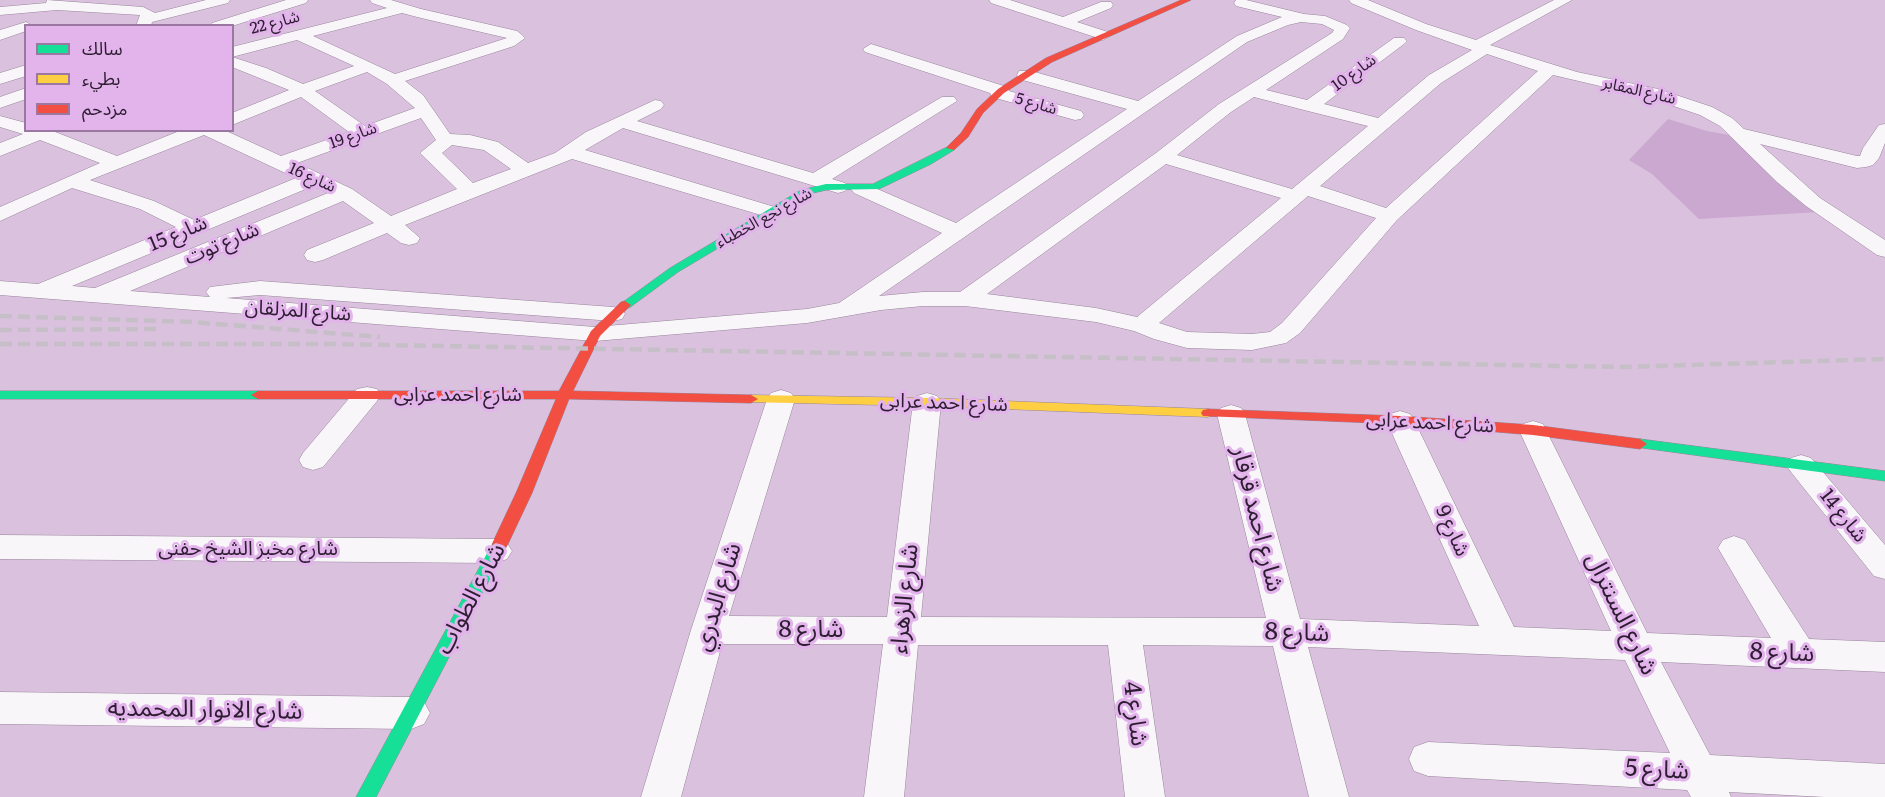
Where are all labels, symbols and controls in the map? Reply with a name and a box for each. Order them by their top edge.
street label: شارع 22 [248,7,302,39]
legend [24,24,234,132]
text: سالك [82,34,123,61]
street label: شارع 10 [1328,50,1380,96]
text: بطيء [82,64,120,91]
street label: شارع المقابر [1600,73,1678,109]
street label: شارع 5 [1013,89,1059,119]
text: مزدحم [82,94,127,121]
street label: شارع 19 [327,119,379,153]
street label: شارع 16 [285,159,339,197]
street label: شارع نجع الخطباء [713,184,815,252]
street label: شارع 15 [145,211,211,257]
street label: شارع توت [181,218,263,270]
street label: شارع المزلقان [244,295,352,327]
street label: شارع احمد عرابى [394,383,522,407]
street label: شارع احمد عرابى [880,389,1008,417]
street label: شارع احمد عرابى [1365,408,1495,438]
street label: شارع احمد قرقار [1225,443,1289,595]
street label: شارع 14 [1814,485,1872,547]
street label: شارع 9 [1430,502,1474,560]
street label: شارع مخبز الشيخ حفنى [158,537,338,561]
street label: شارع الطواب [430,539,512,659]
street label: شارع البدري [688,539,748,655]
street label: شارع الزهراء [885,543,925,655]
street label: شارع السنترال [1579,548,1663,680]
street label: شارع 8 [779,616,843,644]
street label: شارع 8 [1264,617,1330,649]
street label: شارع 8 [1749,637,1815,669]
street label: شارع 4 [1117,680,1153,748]
street label: شارع الانوار المحمديه [107,694,303,726]
street label: شارع 5 [1624,754,1690,786]

